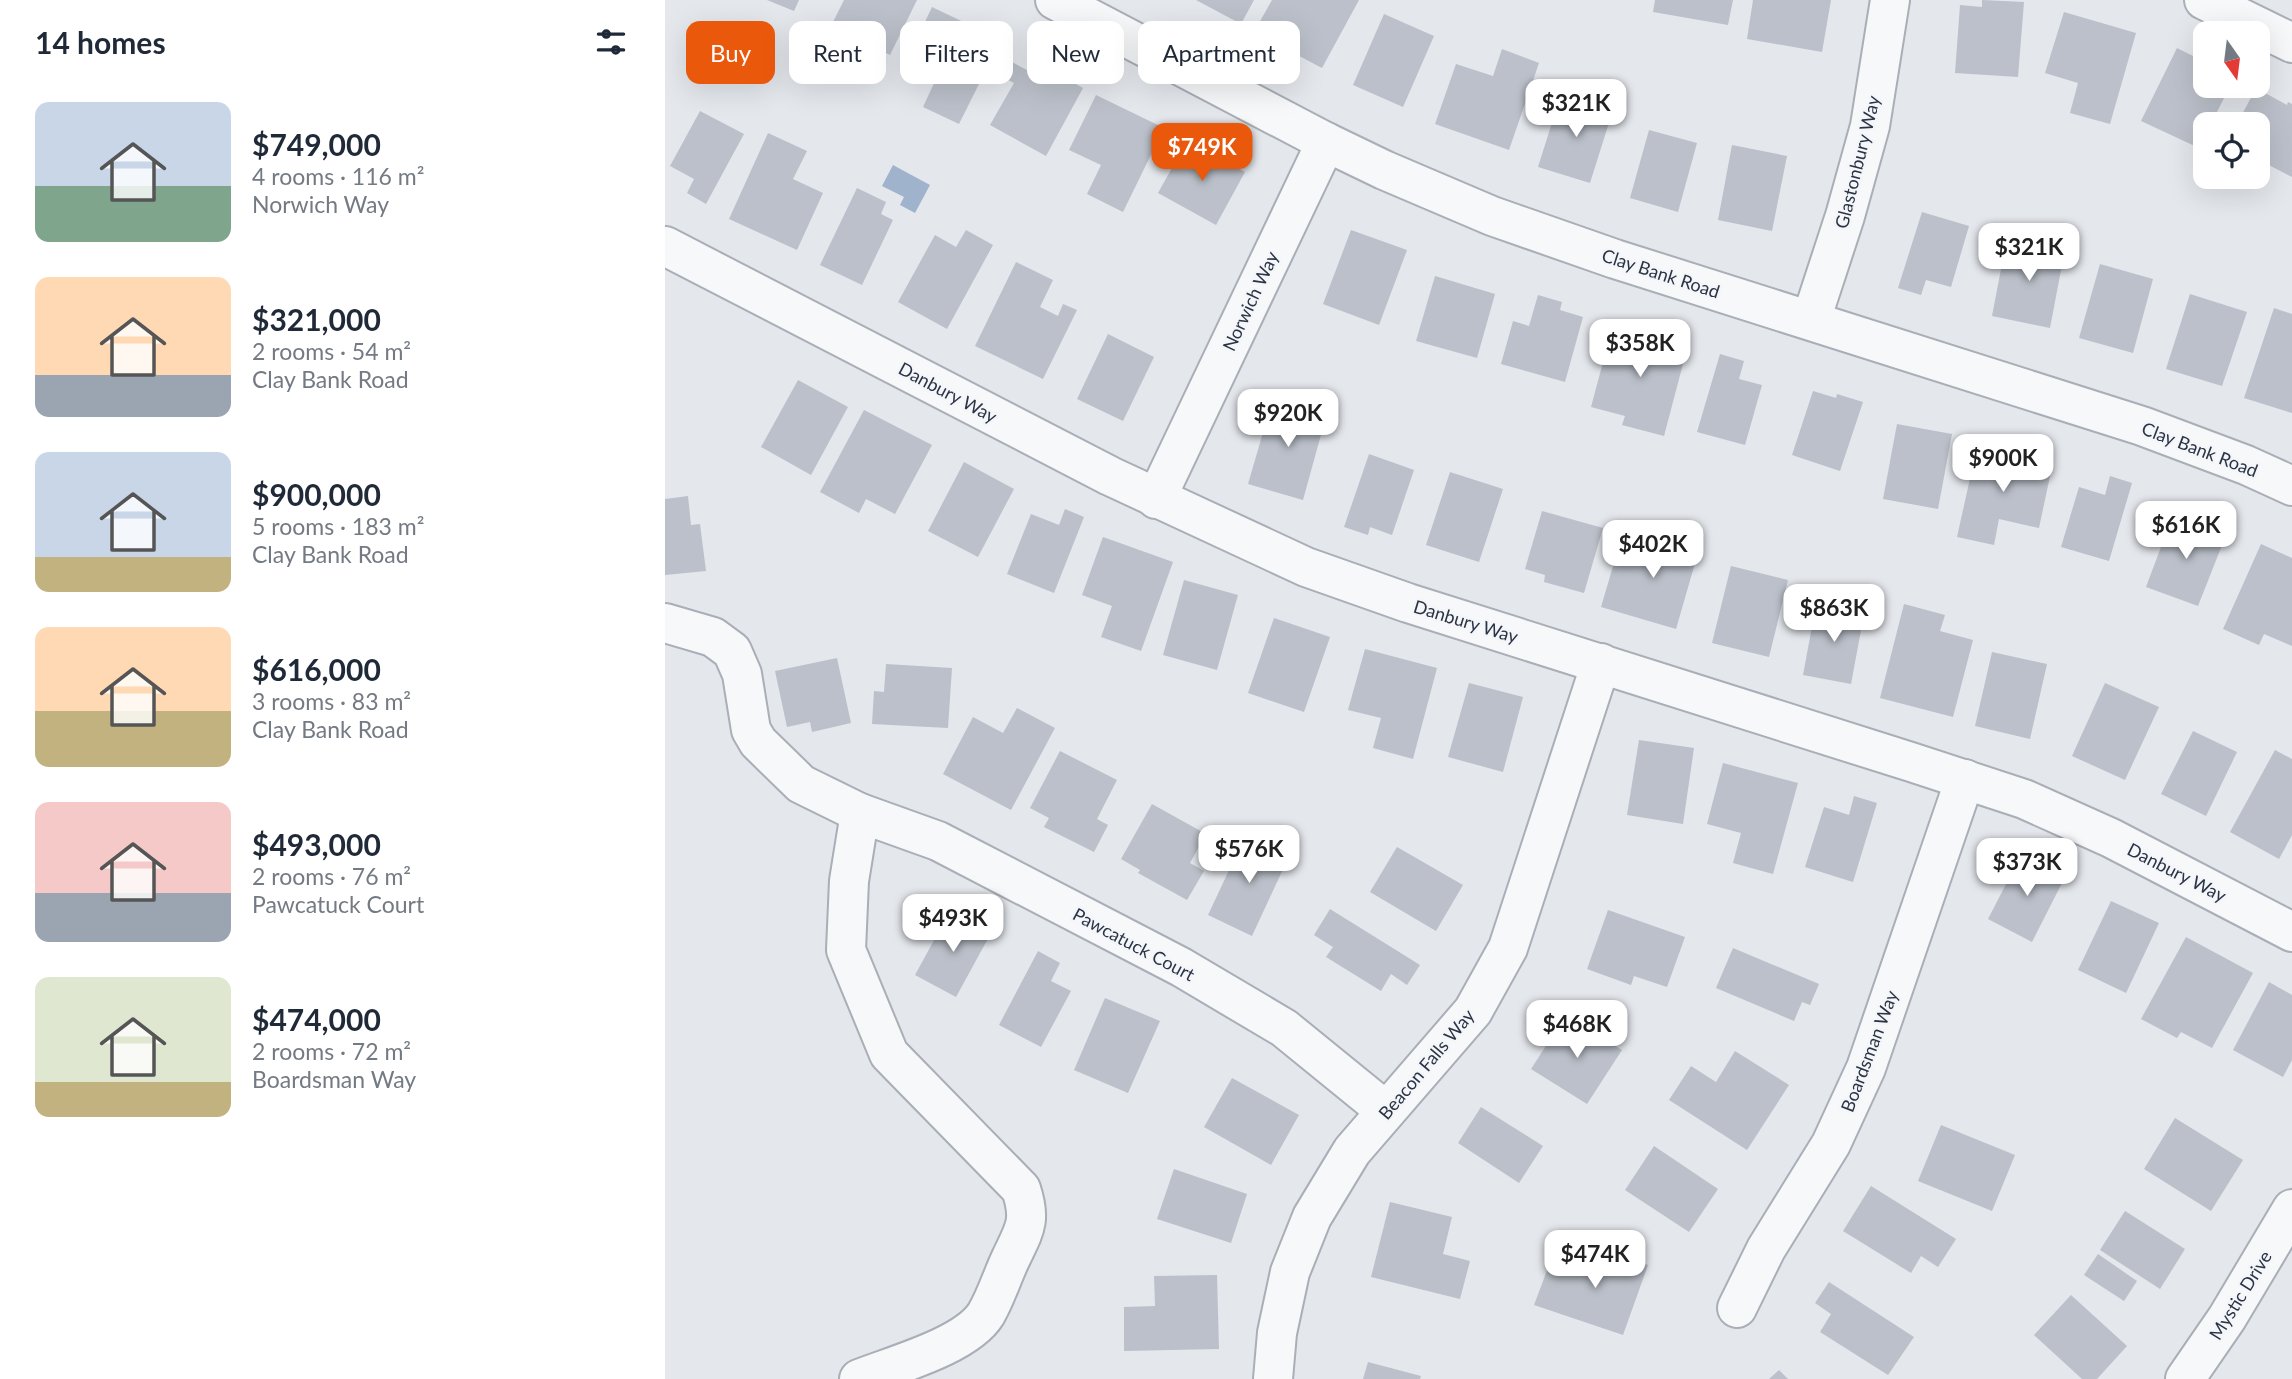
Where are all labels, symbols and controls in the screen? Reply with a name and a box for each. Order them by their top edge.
chip: Buy [686,21,775,84]
chip: Rent [789,21,886,84]
chip: Filters [900,21,1013,84]
chip: New [1027,21,1124,84]
chip: Apartment [1138,21,1300,84]
north arrow [2193,21,2270,98]
map controls [2193,21,2270,189]
icon: filters [592,23,630,61]
text: 14 homes [35,24,166,60]
pin: $321K [1527,80,1625,139]
text: $321K [1541,88,1611,116]
street label: Glastonbury Way [1830,93,1884,231]
button: locate [2193,112,2270,189]
pin: $749K [1153,124,1251,183]
text: $749,000 [252,126,381,162]
icon: home [91,130,175,214]
text: $749K [1167,132,1237,160]
text: 4 rooms · 116 m² [252,162,424,190]
text: Norwich Way [252,190,389,218]
pin: $321K [1980,224,2078,283]
text: $321K [1994,232,2064,260]
street label: Clay Bank Road [1599,244,1723,302]
street label: Norwich Way [1217,247,1283,354]
text: $321,000 [252,301,381,337]
icon: home [91,305,175,389]
pin: $358K [1591,320,1689,379]
text: $358K [1605,328,1675,356]
text: 2 rooms · 54 m² [252,337,411,365]
street label: Danbury Way [895,357,1001,427]
text: Clay Bank Road [252,365,409,393]
pin: $920K [1239,390,1337,449]
text: $920K [1253,398,1323,426]
street label: Clay Bank Road [2139,417,2261,481]
pin: $900K [1954,434,2052,494]
text: $900K [1968,443,2038,471]
text: $900,000 [252,476,381,512]
icon: home [91,480,175,564]
pin: $616K [2137,502,2235,561]
text: $616K [2151,510,2221,538]
text: 5 rooms · 183 m² [252,512,424,540]
pin: $402K [1604,520,1702,580]
text: $402K [1618,529,1688,557]
text: Clay Bank Road [252,540,409,568]
pin: $863K [1785,584,1883,644]
text: $863K [1799,593,1869,621]
street label: Danbury Way [1411,595,1522,648]
text: $616,000 [252,651,381,687]
icon: home [91,655,175,739]
text: 3 rooms · 83 m² [252,687,411,715]
text: Clay Bank Road [252,715,409,743]
text: $493,000 [252,826,381,862]
pin: $576K [1200,826,1298,885]
icon: home [91,830,175,914]
text: $576K [1214,834,1284,862]
pin: $373K [1978,838,2076,898]
street label: Danbury Way [2124,838,2231,907]
text: $373K [1992,847,2062,875]
text: 2 rooms · 76 m² [252,862,411,890]
text: Pawcatuck Court [252,890,424,918]
pin: $493K [904,894,1002,954]
text: $493K [918,903,988,931]
street label: Pawcatuck Court [1069,903,1199,986]
street label: Boardsman Way [1836,986,1903,1115]
pin: $468K [1528,1000,1626,1060]
text: $474,000 [252,1001,381,1037]
street label: Beacon Falls Way [1373,1004,1479,1124]
icon: home [91,1005,175,1089]
text: $468K [1542,1009,1612,1037]
text: 2 rooms · 72 m² [252,1037,411,1065]
text: Boardsman Way [252,1065,416,1093]
pin: $474K [1546,1230,1644,1290]
text: $474K [1560,1239,1630,1267]
street label: Mystic Drive [2204,1247,2276,1343]

